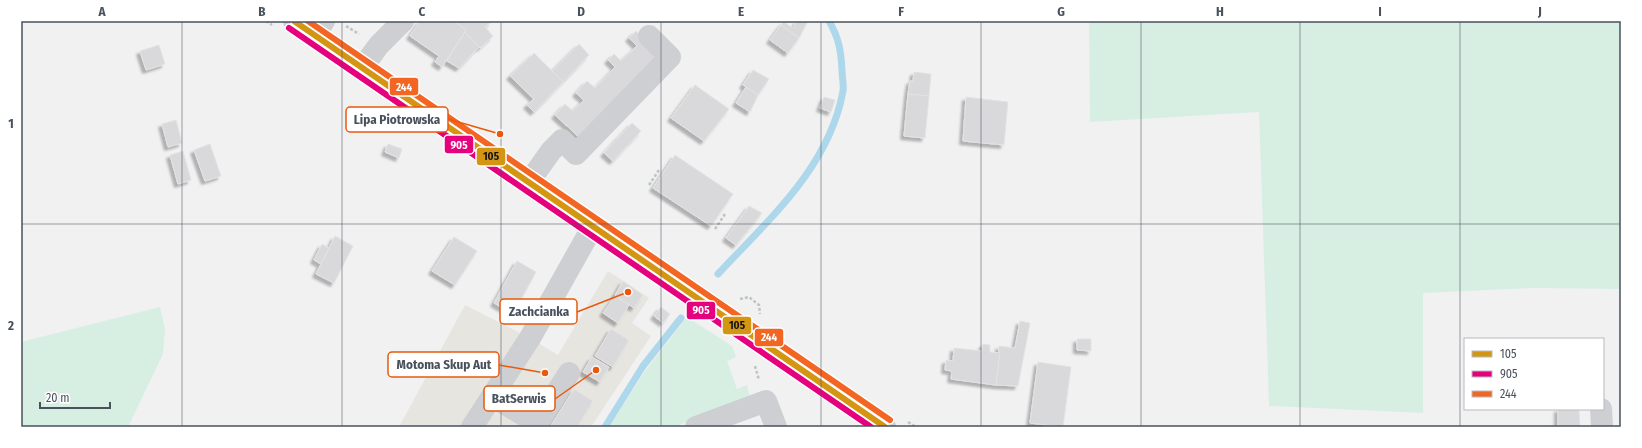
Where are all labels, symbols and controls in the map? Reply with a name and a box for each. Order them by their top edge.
text: A [97,4,106,19]
text: B [258,4,266,19]
text: C [419,4,426,19]
text: D [577,4,585,19]
text: E [738,4,744,19]
text: F [898,4,904,19]
text: G [1057,4,1065,19]
text: H [1216,4,1224,19]
text: I [1378,4,1382,19]
text: J [1537,4,1542,19]
line badge: 244 [389,77,419,96]
text: 244 [395,81,412,94]
callout: Lipa Piotrowska [346,107,448,132]
text: Lipa Piotrowska [354,112,441,127]
text: 1 [8,116,14,131]
line badge: 905 [444,135,474,154]
text: 905 [450,139,468,152]
line badge: 105 [476,147,506,166]
text: 105 [483,150,500,163]
callout: Zachcianka [500,299,577,324]
line badge: 905 [686,301,716,320]
text: Zachcianka [509,304,570,319]
text: 905 [692,304,710,317]
line badge: 105 [722,316,752,335]
text: 2 [7,318,14,333]
text: 105 [729,319,746,332]
line badge: 244 [754,328,784,347]
text: 244 [760,331,777,344]
legend [1464,338,1604,410]
text: 105 [1500,347,1517,361]
callout: Motoma Skup Aut [388,352,499,377]
text: Motoma Skup Aut [397,357,492,372]
text: 905 [1500,367,1518,381]
scale bar [40,384,110,410]
callout: BatSerwis [484,386,555,411]
text: 244 [1500,387,1517,401]
text: 20 m [46,391,70,405]
text: BatSerwis [492,391,546,406]

